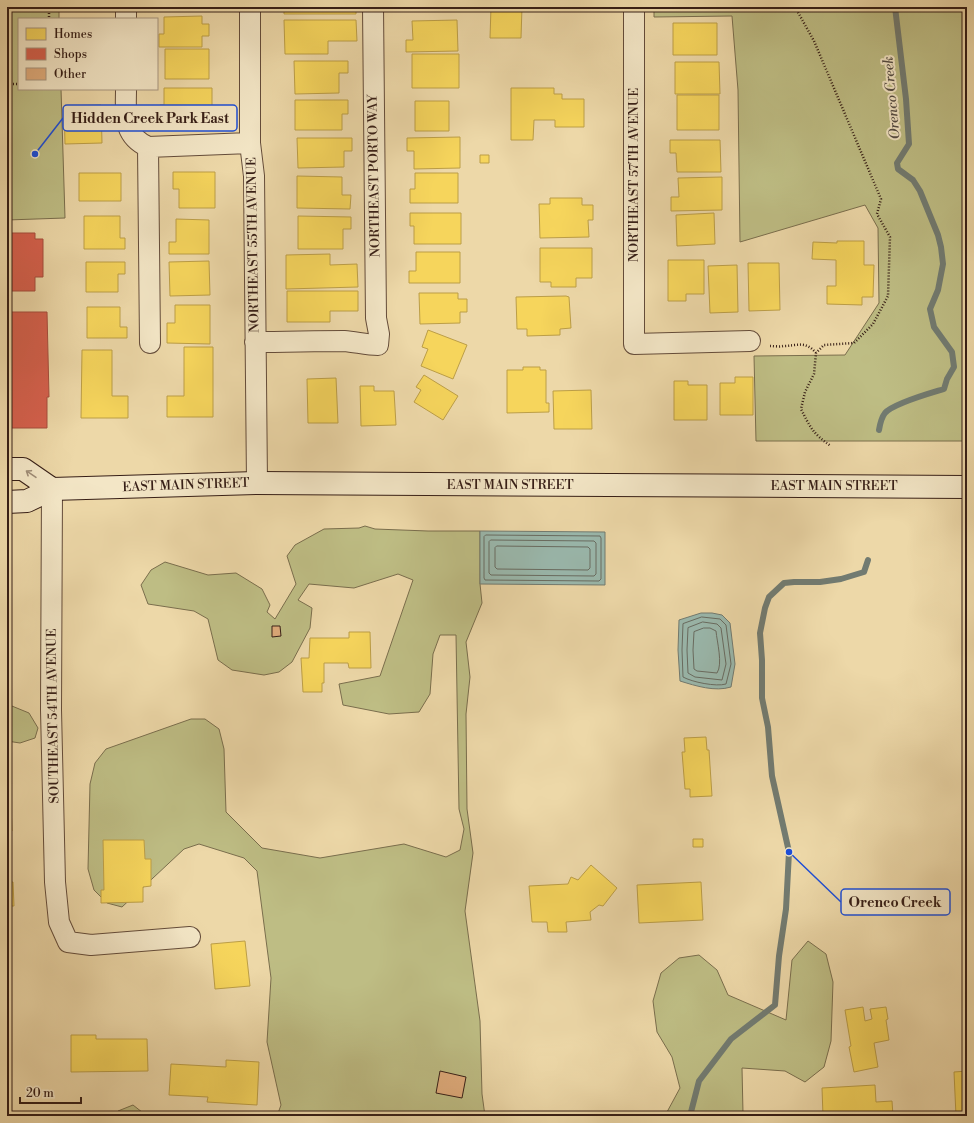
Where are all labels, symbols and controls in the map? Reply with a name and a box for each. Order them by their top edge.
legend [18,18,158,90]
text: Homes [54,27,92,42]
text: Shops [54,47,87,62]
water label: Orenco Creek [879,56,905,140]
text: Other [54,67,86,82]
street label: NORTHEAST 57TH AVENUE [626,88,642,262]
street label: NORTHEAST PORTO WAY [365,93,383,258]
callout: Hidden Creek Park East [63,105,237,131]
text: Hidden Creek Park East [71,110,230,128]
street label: NORTHEAST 55TH AVENUE [243,157,263,333]
one-way arrow [26,470,37,478]
street label: EAST MAIN STREET [122,475,250,495]
street label: EAST MAIN STREET [446,477,574,493]
street label: EAST MAIN STREET [770,478,898,494]
street label: SOUTHEAST 54TH AVENUE [43,628,63,804]
callout: Orenco Creek [841,889,950,915]
text: Orenco Creek [849,894,942,912]
scale bar [20,1079,81,1105]
text: 20 m [26,1086,54,1101]

